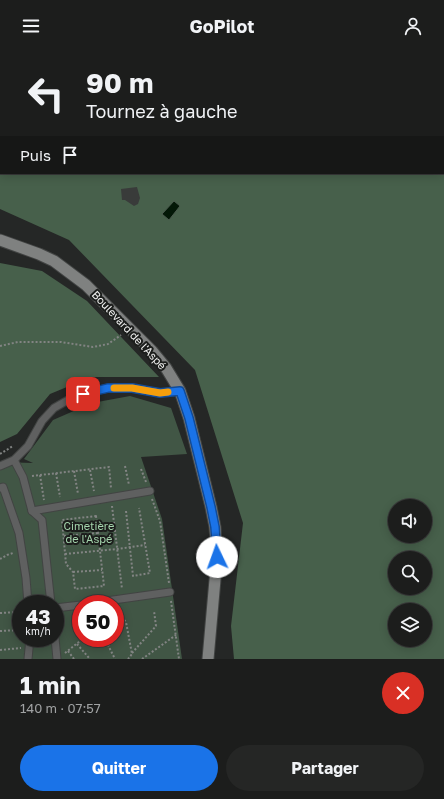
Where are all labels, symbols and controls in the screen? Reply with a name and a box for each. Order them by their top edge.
icon: menu [20,15,42,37]
text: GoPilot [190,15,254,37]
icon: person [402,15,424,37]
text: 90 m [86,66,153,99]
icon: left [20,68,72,120]
text: Tournez à gauche [86,100,238,122]
icon: arrive [59,144,81,166]
text: Puis [20,146,51,164]
street label: Boulevard de l'Aspé [90,288,169,372]
pin [66,377,100,411]
icon: arrive [72,383,94,405]
map controls [388,499,432,647]
button: sound [388,499,432,543]
park label: Cimetière de l'Aspé [64,519,114,545]
position arrow [196,536,238,578]
button: search [388,551,432,595]
speed limit sign: 50 [72,595,124,647]
button: layers [388,603,432,647]
text: 43 [26,604,50,628]
text: km/h [25,625,51,637]
text: 1 min [20,670,80,699]
button: close [382,672,424,714]
text: 140 m · 07:57 [20,700,101,716]
button: Quitter [20,745,218,791]
button: Partager [226,745,424,791]

